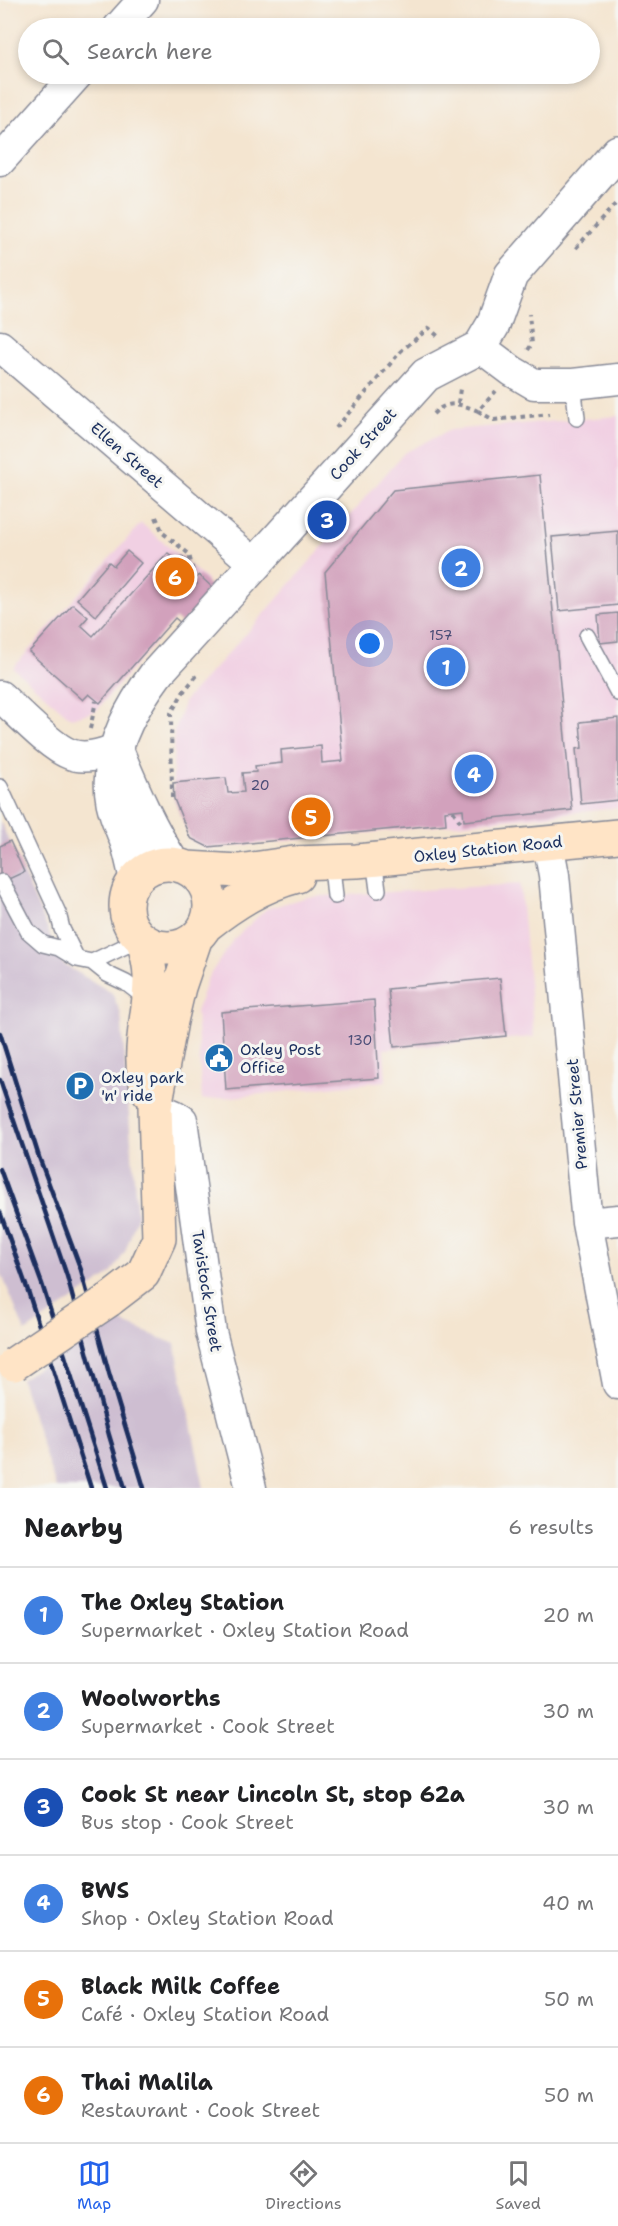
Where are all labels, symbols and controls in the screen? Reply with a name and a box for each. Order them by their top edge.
search box [18,18,600,84]
icon: search [39,35,72,68]
text: Search here [87,37,213,66]
street label: Cook Street [325,403,401,485]
street label: Ellen Street [86,417,168,493]
pin: 3 [308,498,346,542]
pin: 2 [442,546,480,590]
pin: 6 [156,554,195,600]
house number: 157 [429,626,453,644]
your location [355,629,384,658]
pin: 1 [426,644,466,690]
pin: 4 [454,752,494,796]
house number: 20 [250,776,270,794]
pin: 5 [292,794,330,840]
street label: Oxley Station Road [413,831,563,867]
house number: 130 [348,1031,372,1049]
place label: Oxley Post Office [240,1039,321,1078]
public building icon: Oxley Post Office [203,1042,235,1074]
street label: Premier Street [562,1058,592,1170]
place label: Oxley park 'n' ride [101,1067,184,1106]
parking icon: Oxley park 'n' ride [64,1070,96,1102]
street label: Tavistock Street [187,1228,227,1354]
text: Nearby [24,1510,123,1545]
text: 6 results [508,1514,594,1540]
text: The Oxley Station [81,1588,284,1617]
text: 1 [39,1602,48,1628]
text: 20 m [543,1602,594,1628]
text: Supermarket · Oxley Station Road [81,1617,409,1643]
text: Woolworths [81,1684,221,1713]
text: 2 [37,1698,51,1724]
text: 30 m [542,1698,594,1724]
text: Supermarket · Cook Street [81,1713,335,1739]
text: Cook St near Lincoln St, stop 62a [81,1780,465,1809]
text: 3 [37,1794,51,1820]
text: 30 m [542,1794,594,1820]
text: Bus stop · Cook Street [81,1809,294,1835]
text: BWS [81,1876,129,1905]
text: 4 [37,1890,51,1916]
text: 40 m [542,1890,594,1916]
text: Shop · Oxley Station Road [81,1905,334,1931]
text: Black Milk Coffee [81,1972,280,2001]
text: 5 [37,1986,50,2012]
text: 50 m [544,1986,594,2012]
text: Café · Oxley Station Road [81,2001,329,2027]
text: Thai Malila [81,2068,213,2097]
text: 6 [37,2082,51,2108]
text: 50 m [544,2082,594,2108]
text: Restaurant · Cook Street [81,2097,320,2123]
tab: Map [77,2157,111,2214]
tab: Directions [265,2157,342,2214]
tab: Saved [496,2157,541,2214]

